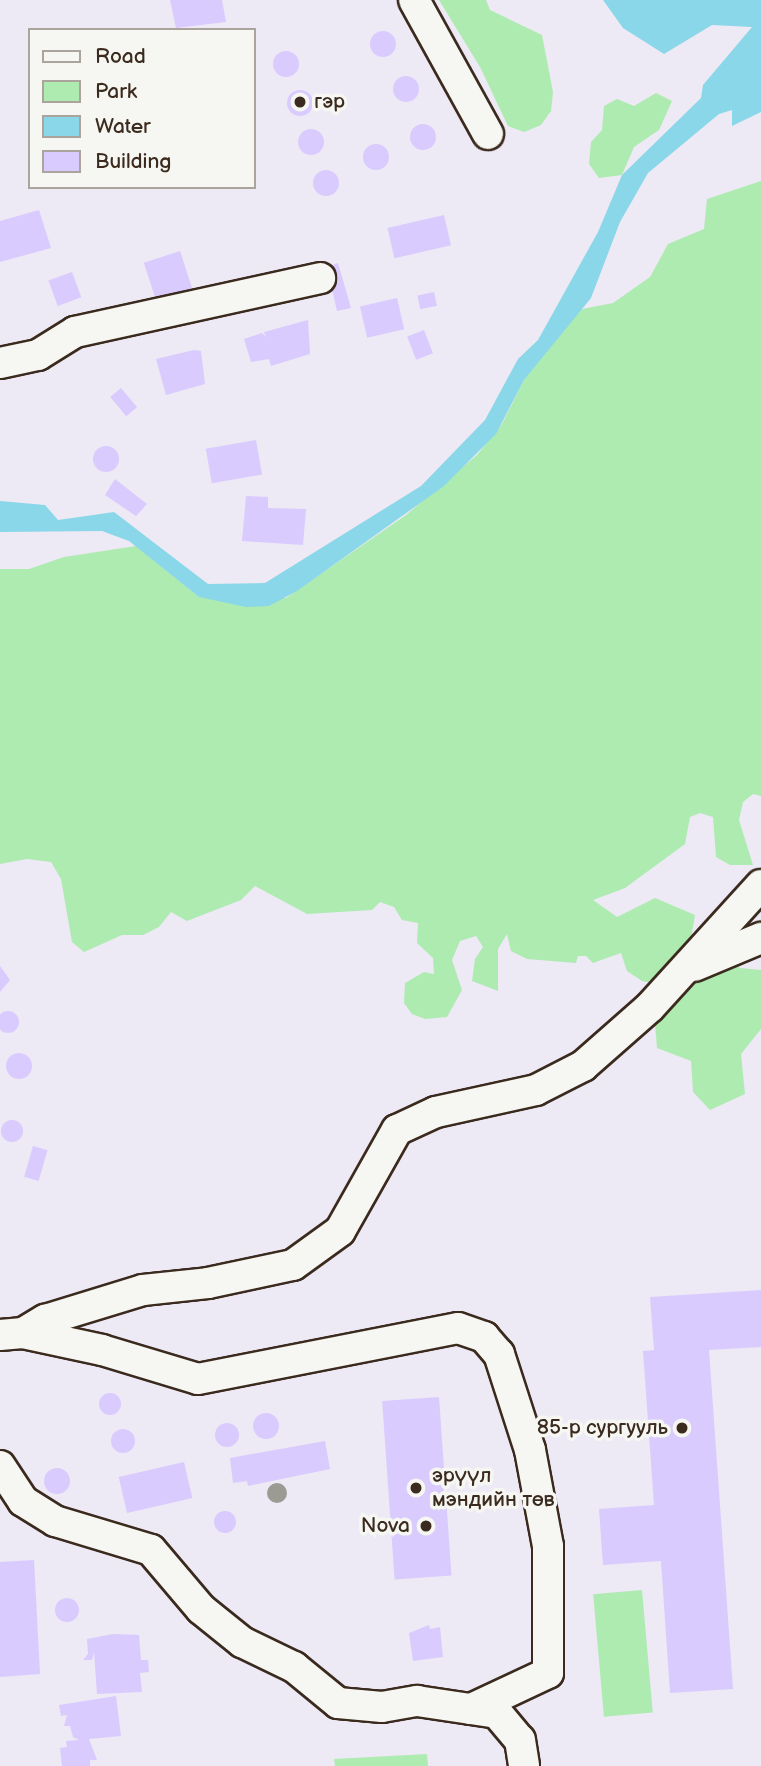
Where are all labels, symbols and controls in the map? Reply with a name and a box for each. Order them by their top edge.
legend [28,28,256,189]
text: Road [95,44,146,69]
text: Park [95,79,137,104]
place label: гэр [314,89,345,115]
marker: гэр [292,94,308,110]
text: Water [95,114,151,139]
text: Building [95,149,171,174]
place label: 85-р сургууль [537,1415,668,1441]
marker: 85-р сургууль [674,1420,690,1436]
place label: эрүүл мэндийн төв [432,1463,555,1513]
marker: эрүүл мэндийн төв [406,1478,426,1498]
place label: Nova [361,1513,410,1539]
marker: Nova [416,1516,436,1536]

